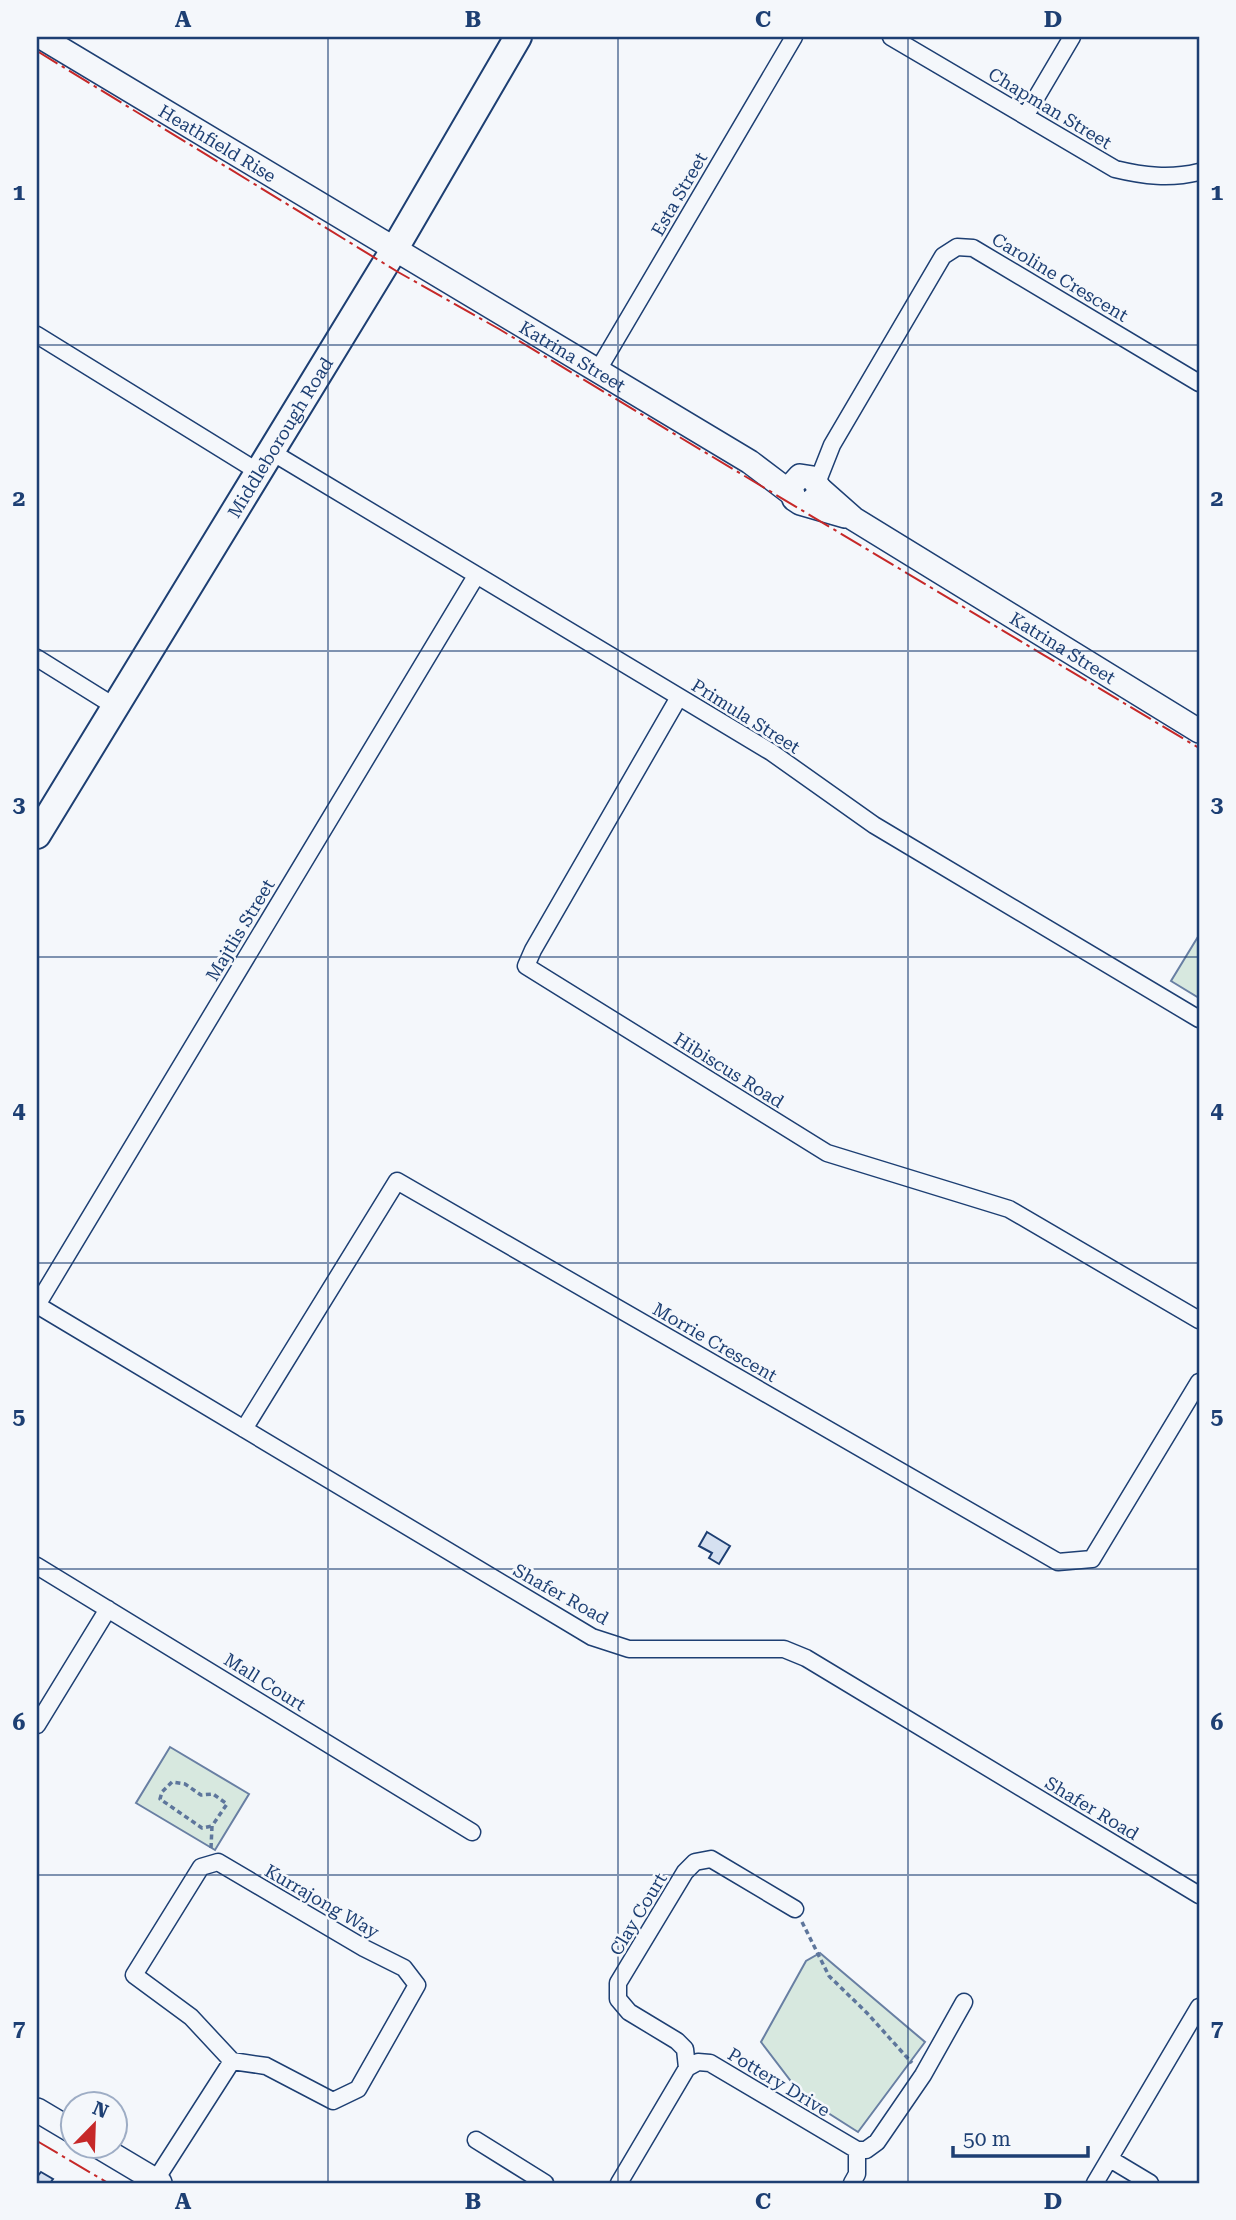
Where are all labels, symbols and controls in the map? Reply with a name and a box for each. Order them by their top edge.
text: A [175,6,192,33]
text: B [465,6,481,33]
text: C [755,6,771,33]
text: D [1044,6,1062,33]
street label: Chapman Street [985,63,1116,153]
street label: Heathfield Rise [155,100,280,186]
street label: Esta Street [647,148,711,239]
text: 1 [13,179,26,206]
text: 1 [1211,179,1224,206]
street label: Caroline Crescent [988,228,1132,326]
street label: Katrina Street [516,316,630,396]
street label: Middleborough Road [223,353,337,521]
text: 2 [13,485,25,512]
text: 2 [1211,485,1223,512]
street label: Katrina Street [1006,607,1120,688]
street label: Primula Street [688,674,804,758]
text: 3 [13,791,26,818]
text: 3 [1211,791,1224,818]
street label: Majtlis Street [201,875,279,985]
street label: Hibiscus Road [670,1028,788,1112]
text: 4 [13,1097,26,1124]
text: 4 [1211,1097,1224,1124]
street label: Morrie Crescent [649,1298,781,1386]
text: 5 [13,1403,26,1430]
text: 5 [1211,1403,1224,1430]
street label: Shafer Road [510,1559,613,1629]
street label: Mall Court [220,1649,310,1715]
text: 6 [13,1709,26,1736]
text: 6 [1211,1709,1224,1736]
street label: Shafer Road [1041,1772,1143,1844]
street label: Kurrajong Way [261,1860,383,1942]
street label: Clay Court [605,1869,671,1959]
text: 7 [13,2015,26,2042]
text: 7 [1211,2015,1224,2042]
street label: Pottery Drive [724,2043,834,2121]
north arrow [60,2090,130,2160]
text: N [89,2096,112,2123]
scale bar [953,2115,1087,2159]
text: 50 m [963,2127,1011,2151]
text: A [175,2188,192,2215]
text: B [465,2188,481,2215]
text: C [755,2188,771,2215]
text: D [1044,2188,1062,2215]

